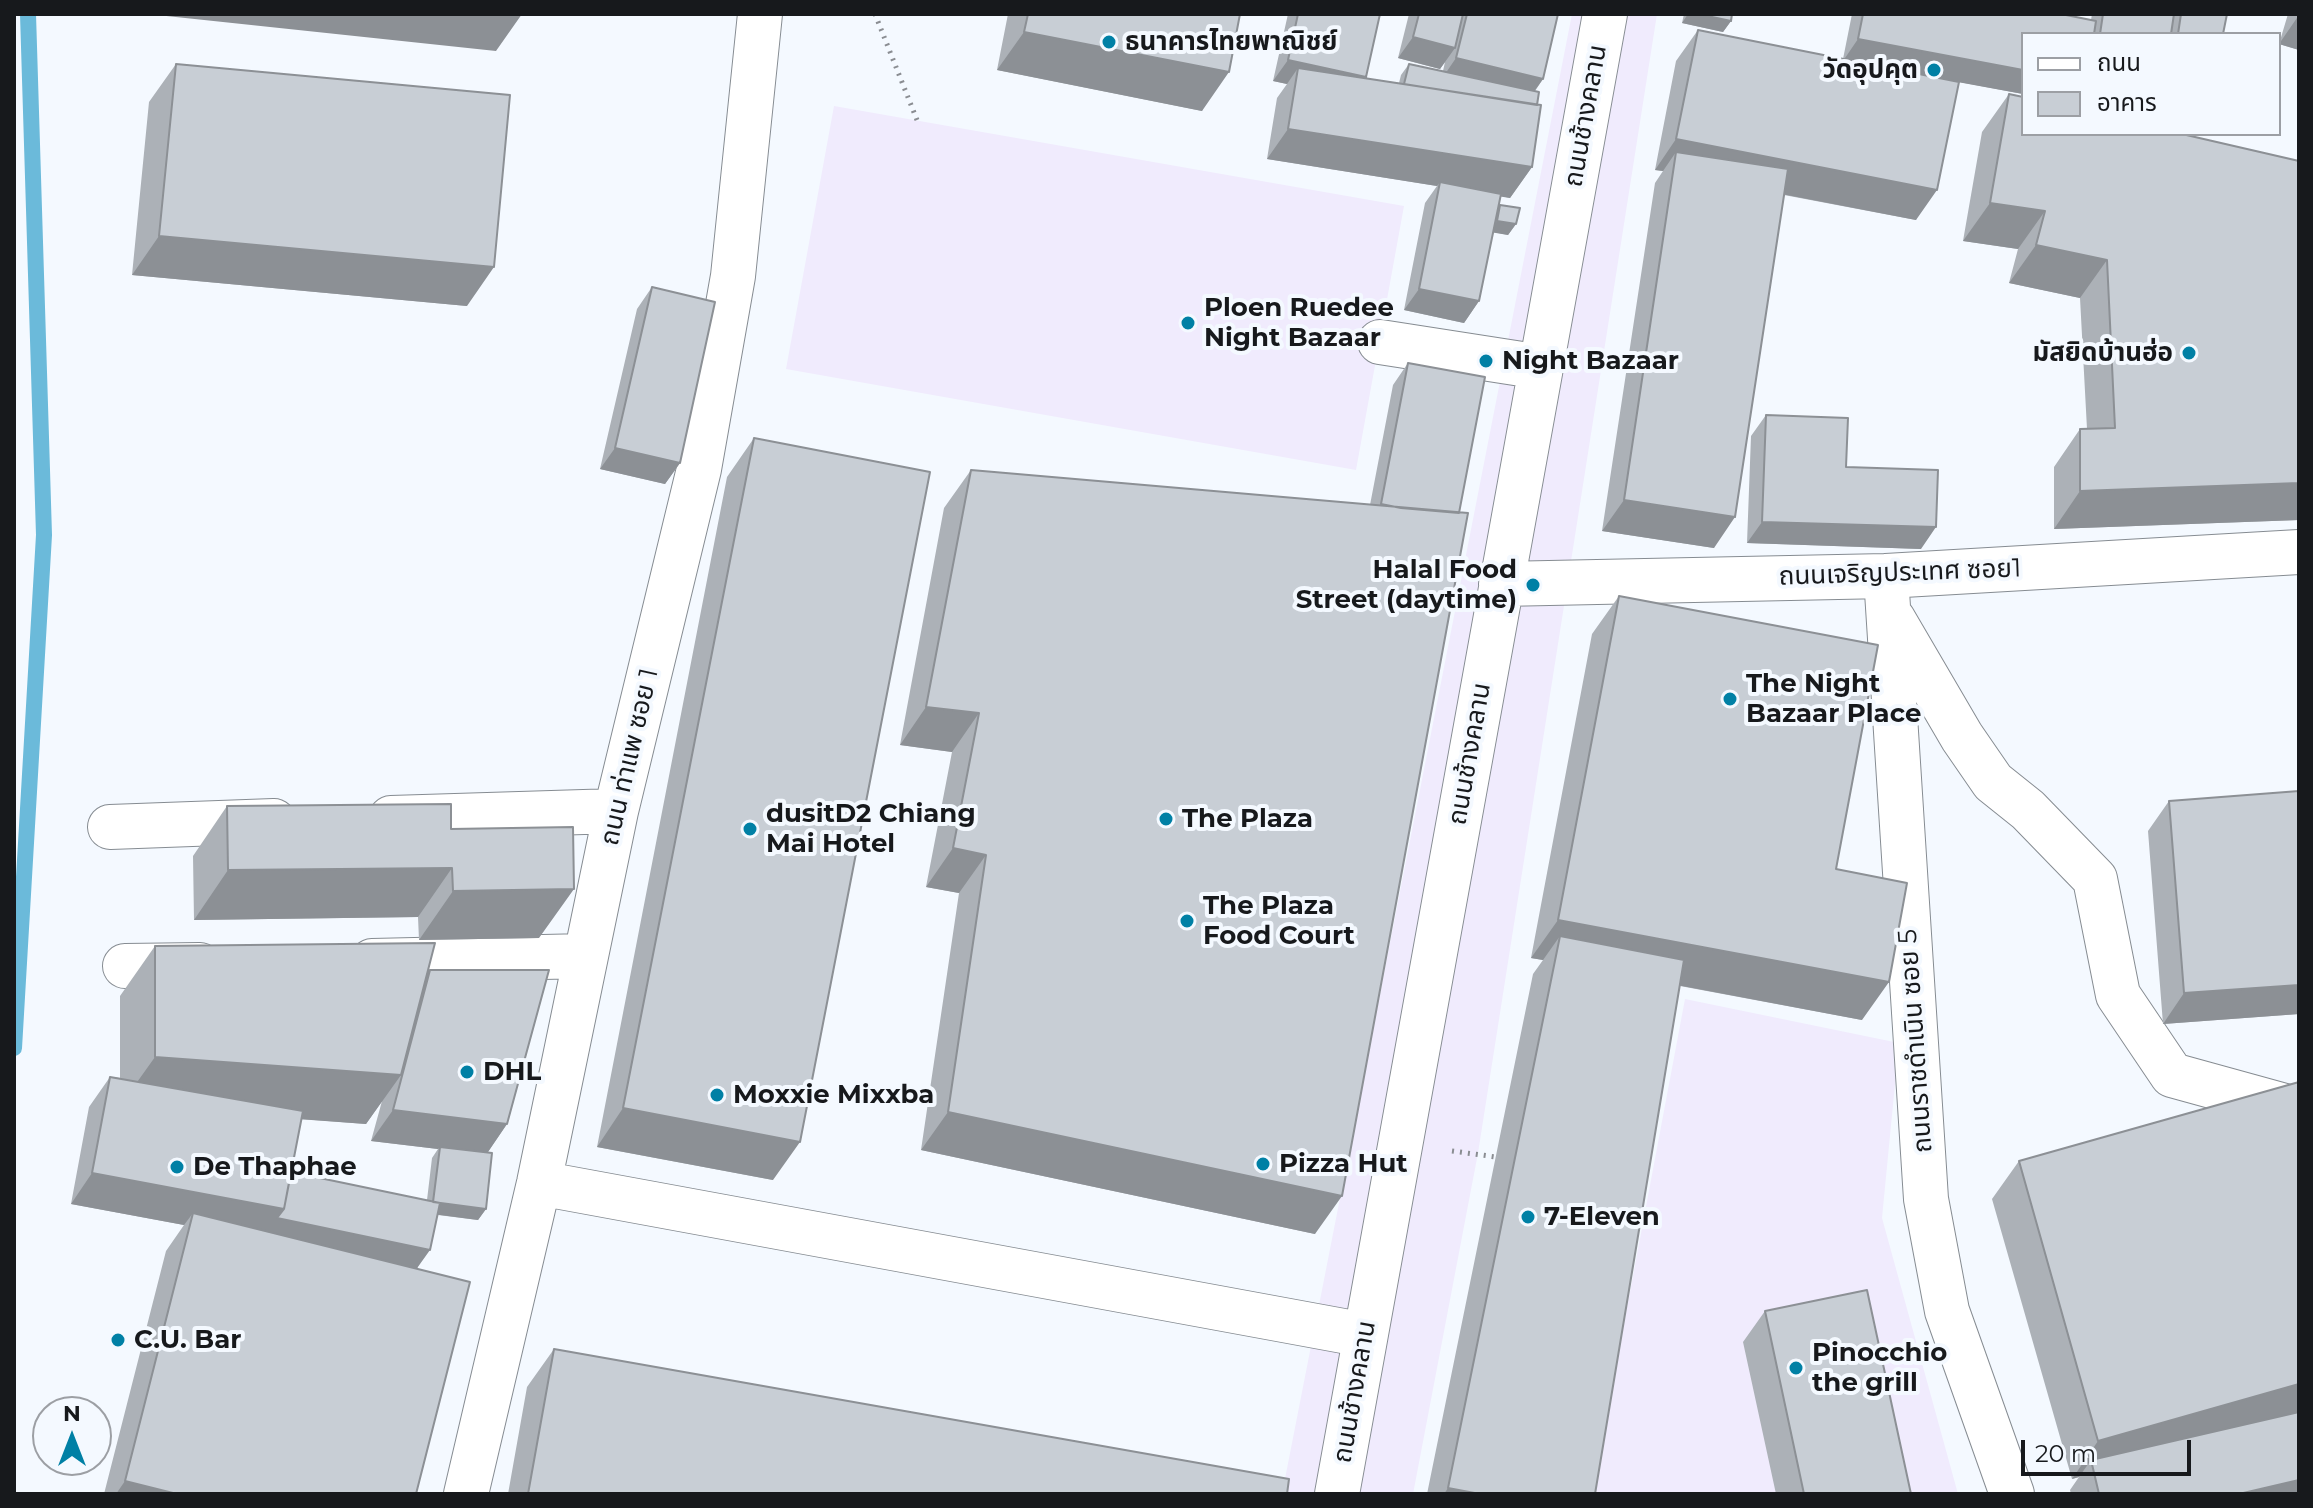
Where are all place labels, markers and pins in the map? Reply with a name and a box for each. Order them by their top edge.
place label: ธนาคารไทยพาณิชย์ [1125,26,1337,58]
marker: ธนาคารไทยพาณิชย์ [1100,33,1118,51]
place label: วัดอุปคุต [1822,54,1918,86]
marker: วัดอุปคุต [1925,61,1943,79]
place label: Ploen Ruedee Night Bazaar [1204,292,1394,354]
marker: Ploen Ruedee Night Bazaar [1179,314,1197,332]
place label: มัสยิดบ้านฮ่อ [2032,337,2173,369]
marker: มัสยิดบ้านฮ่อ [2180,344,2198,362]
place label: Night Bazaar [1502,345,1679,377]
marker: Night Bazaar [1477,352,1495,370]
place label: Halal Food Street (daytime) [1296,554,1517,616]
marker: Halal Food Street (daytime) [1524,576,1542,594]
place label: The Night Bazaar Place [1746,668,1921,730]
marker: The Night Bazaar Place [1721,690,1739,708]
place label: dusitD2 Chiang Mai Hotel [766,798,976,860]
place label: The Plaza [1182,803,1313,835]
marker: The Plaza [1157,810,1175,828]
marker: dusitD2 Chiang Mai Hotel [741,820,759,838]
place label: The Plaza Food Court [1203,890,1355,952]
marker: The Plaza Food Court [1178,912,1196,930]
place label: DHL [483,1056,541,1088]
marker: DHL [458,1063,476,1081]
place label: Moxxie Mixxba [733,1079,934,1111]
marker: Moxxie Mixxba [708,1086,726,1104]
place label: Pizza Hut [1279,1148,1408,1180]
place label: De Thaphae [193,1151,357,1183]
marker: Pizza Hut [1254,1155,1272,1173]
marker: De Thaphae [168,1158,186,1176]
place label: 7-Eleven [1544,1201,1660,1233]
marker: 7-Eleven [1519,1208,1537,1226]
place label: C.U. Bar [134,1324,241,1356]
marker: C.U. Bar [109,1331,127,1349]
place label: Pinocchio the grill [1812,1337,1947,1398]
marker: Pinocchio the grill [1787,1359,1805,1377]

